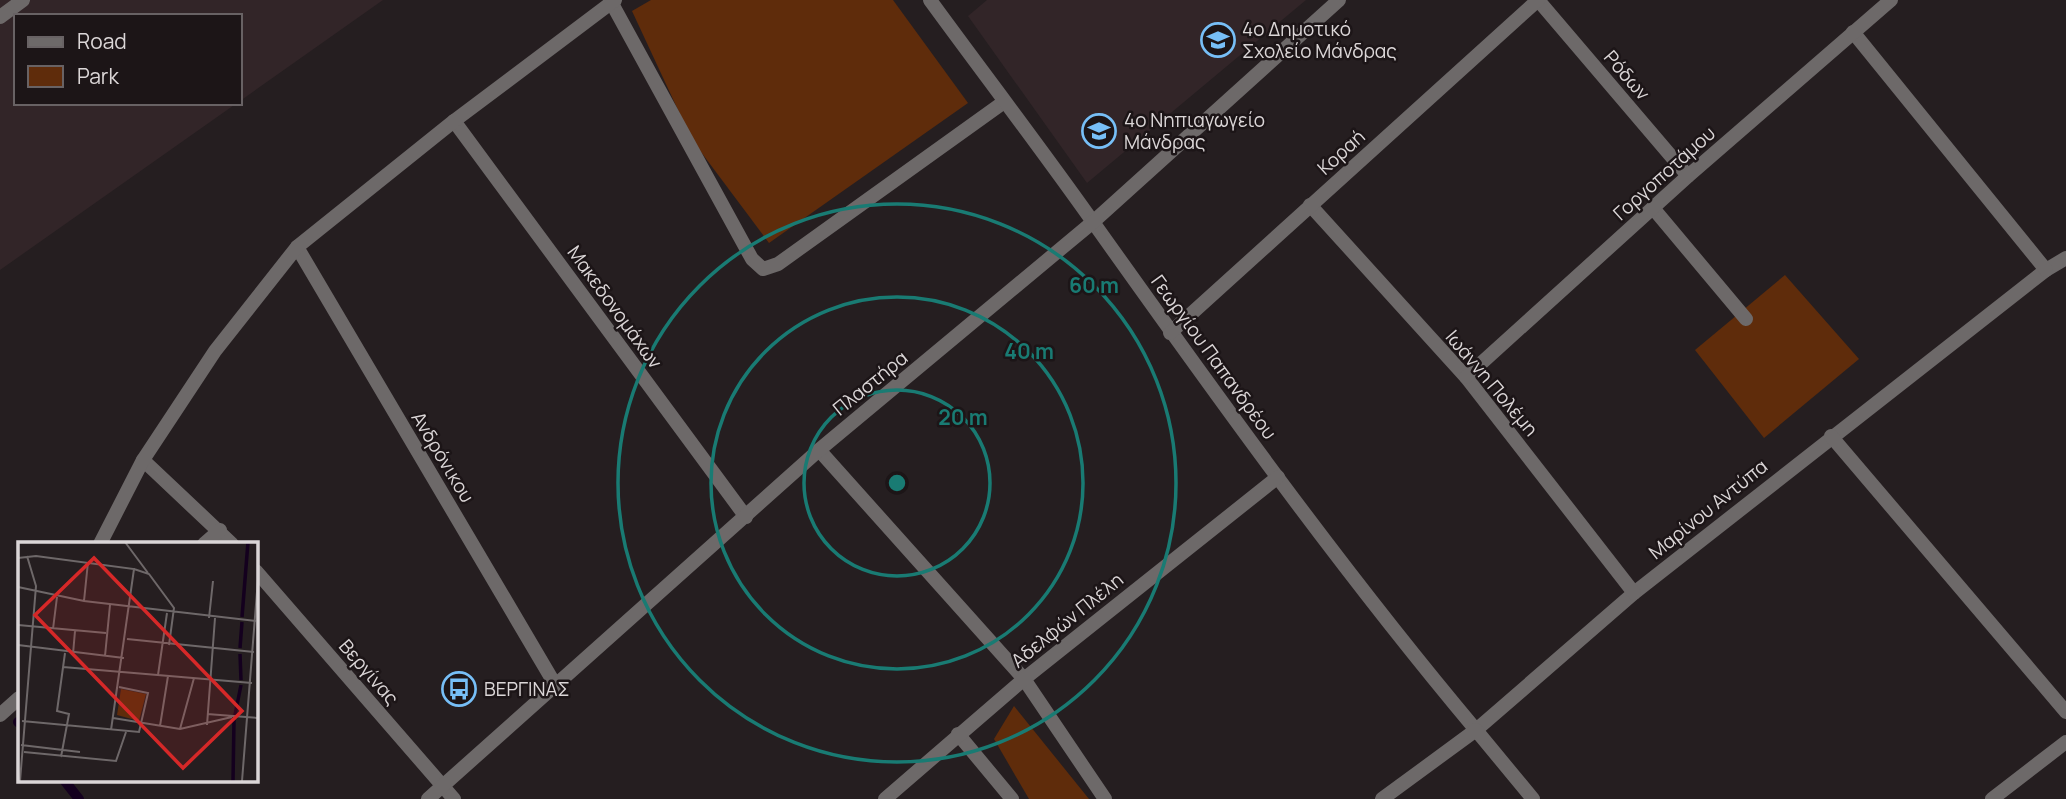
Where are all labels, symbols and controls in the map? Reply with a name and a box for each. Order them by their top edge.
legend [14,14,242,105]
place label: 4ο Δημοτικό Σχολείο Μάνδρας [1242,16,1397,64]
school or university icon: 4ο Δημοτικό Σχολείο Μάνδρας [1199,21,1237,59]
text: Road [77,27,127,55]
street label: Ρόδων [1598,45,1656,106]
text: Park [77,62,119,90]
place label: 4ο Νηπιαγωγείο Μάνδρας [1124,107,1265,155]
school or university icon: 4ο Νηπιαγωγείο Μάνδρας [1080,112,1118,150]
street label: Γοργοποτάμου [1607,120,1721,226]
street label: Κοραή [1312,124,1370,180]
street label: Μακεδονομάχων [562,240,669,374]
street label: Γεωργίου Παπανδρέου [1145,269,1283,445]
text: 60 m [1069,271,1119,299]
street label: Ιωάννη Πολέμη [1440,324,1544,442]
text: 40 m [1004,337,1054,365]
street label: Πλαστήρα [827,345,913,421]
text: 20 m [938,403,988,431]
street label: Ανδρόνικου [406,407,480,507]
street label: Μαρίνου Αντύπα [1643,453,1773,565]
centre of rings [885,471,909,495]
inset map [18,542,257,782]
street label: Αδελφών Πλέλη [1005,567,1129,673]
street label: Βεργίνας [333,634,405,710]
bus stop icon: ΒΕΡΓΙΝΑΣ [440,670,478,708]
place label: ΒΕΡΓΙΝΑΣ [484,676,570,702]

